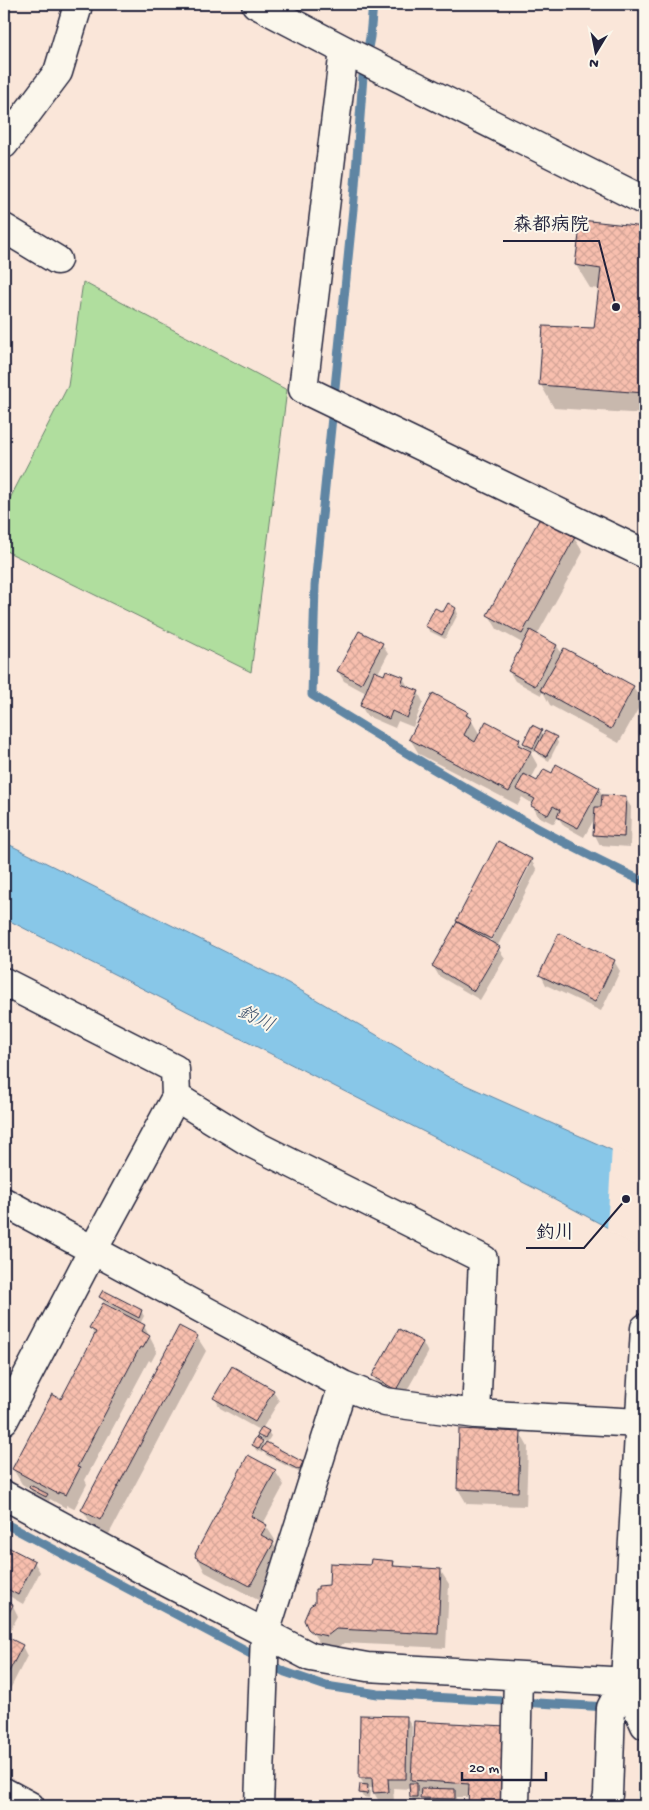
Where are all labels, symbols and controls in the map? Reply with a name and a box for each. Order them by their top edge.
north arrow [572,28,622,78]
text: N [588,53,600,72]
callout: 森都病院 [503,207,599,241]
text: 森都病院 [513,214,589,238]
water label: 釣川 [233,1001,278,1039]
callout: 釣川 [526,1214,584,1248]
text: 釣川 [536,1222,574,1246]
scale bar [462,1750,545,1782]
text: 20 m [469,1760,499,1778]

